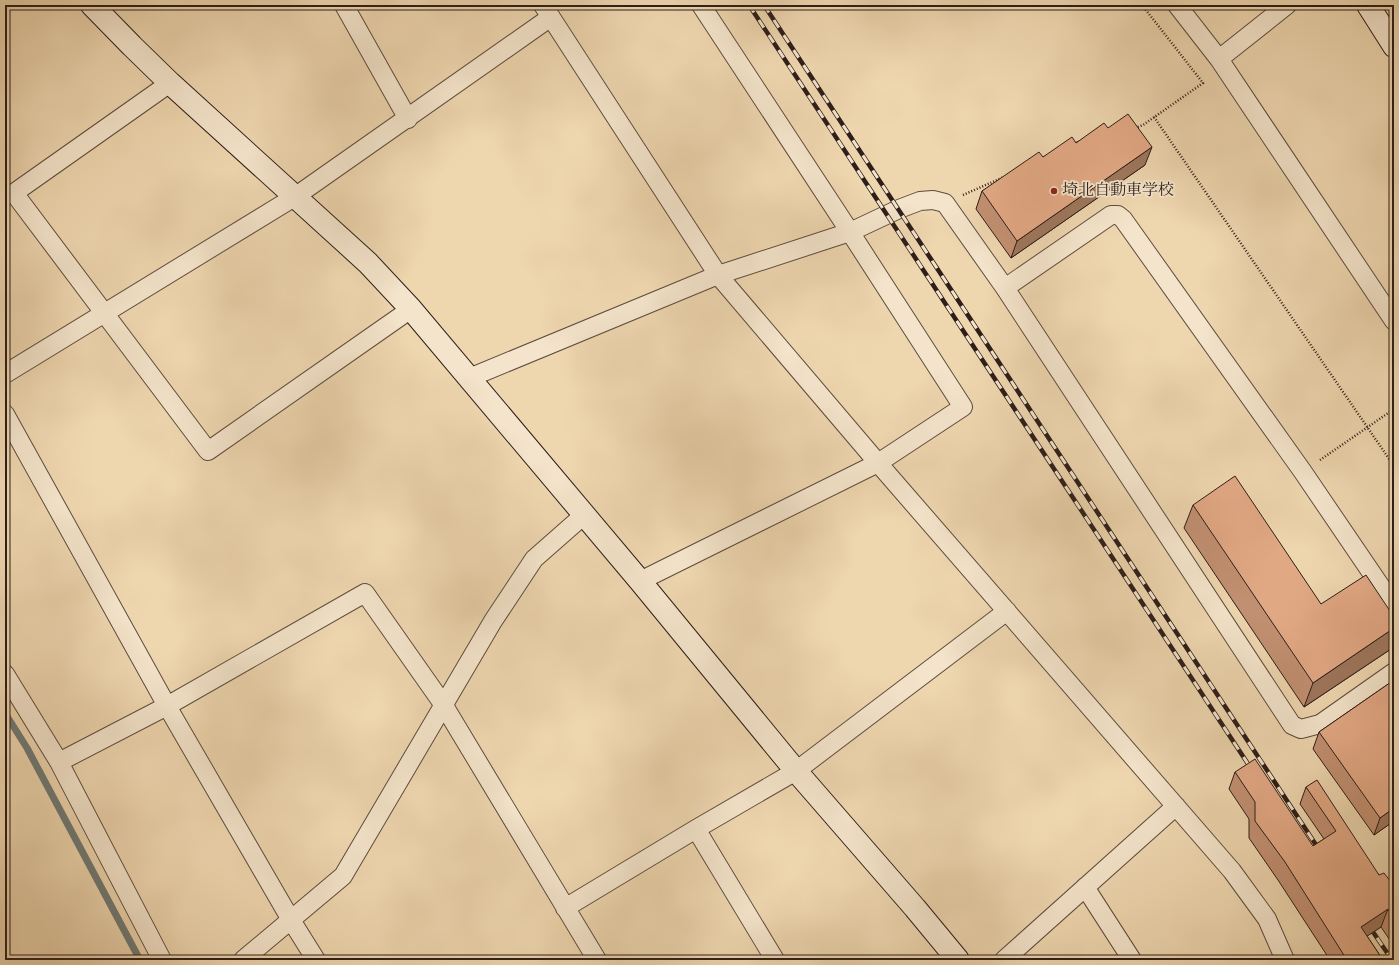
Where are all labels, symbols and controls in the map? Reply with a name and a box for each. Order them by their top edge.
place label: 埼北自動車学校 [1062,181,1174,199]
marker: 埼北自動車学校 [1049,186,1059,196]

